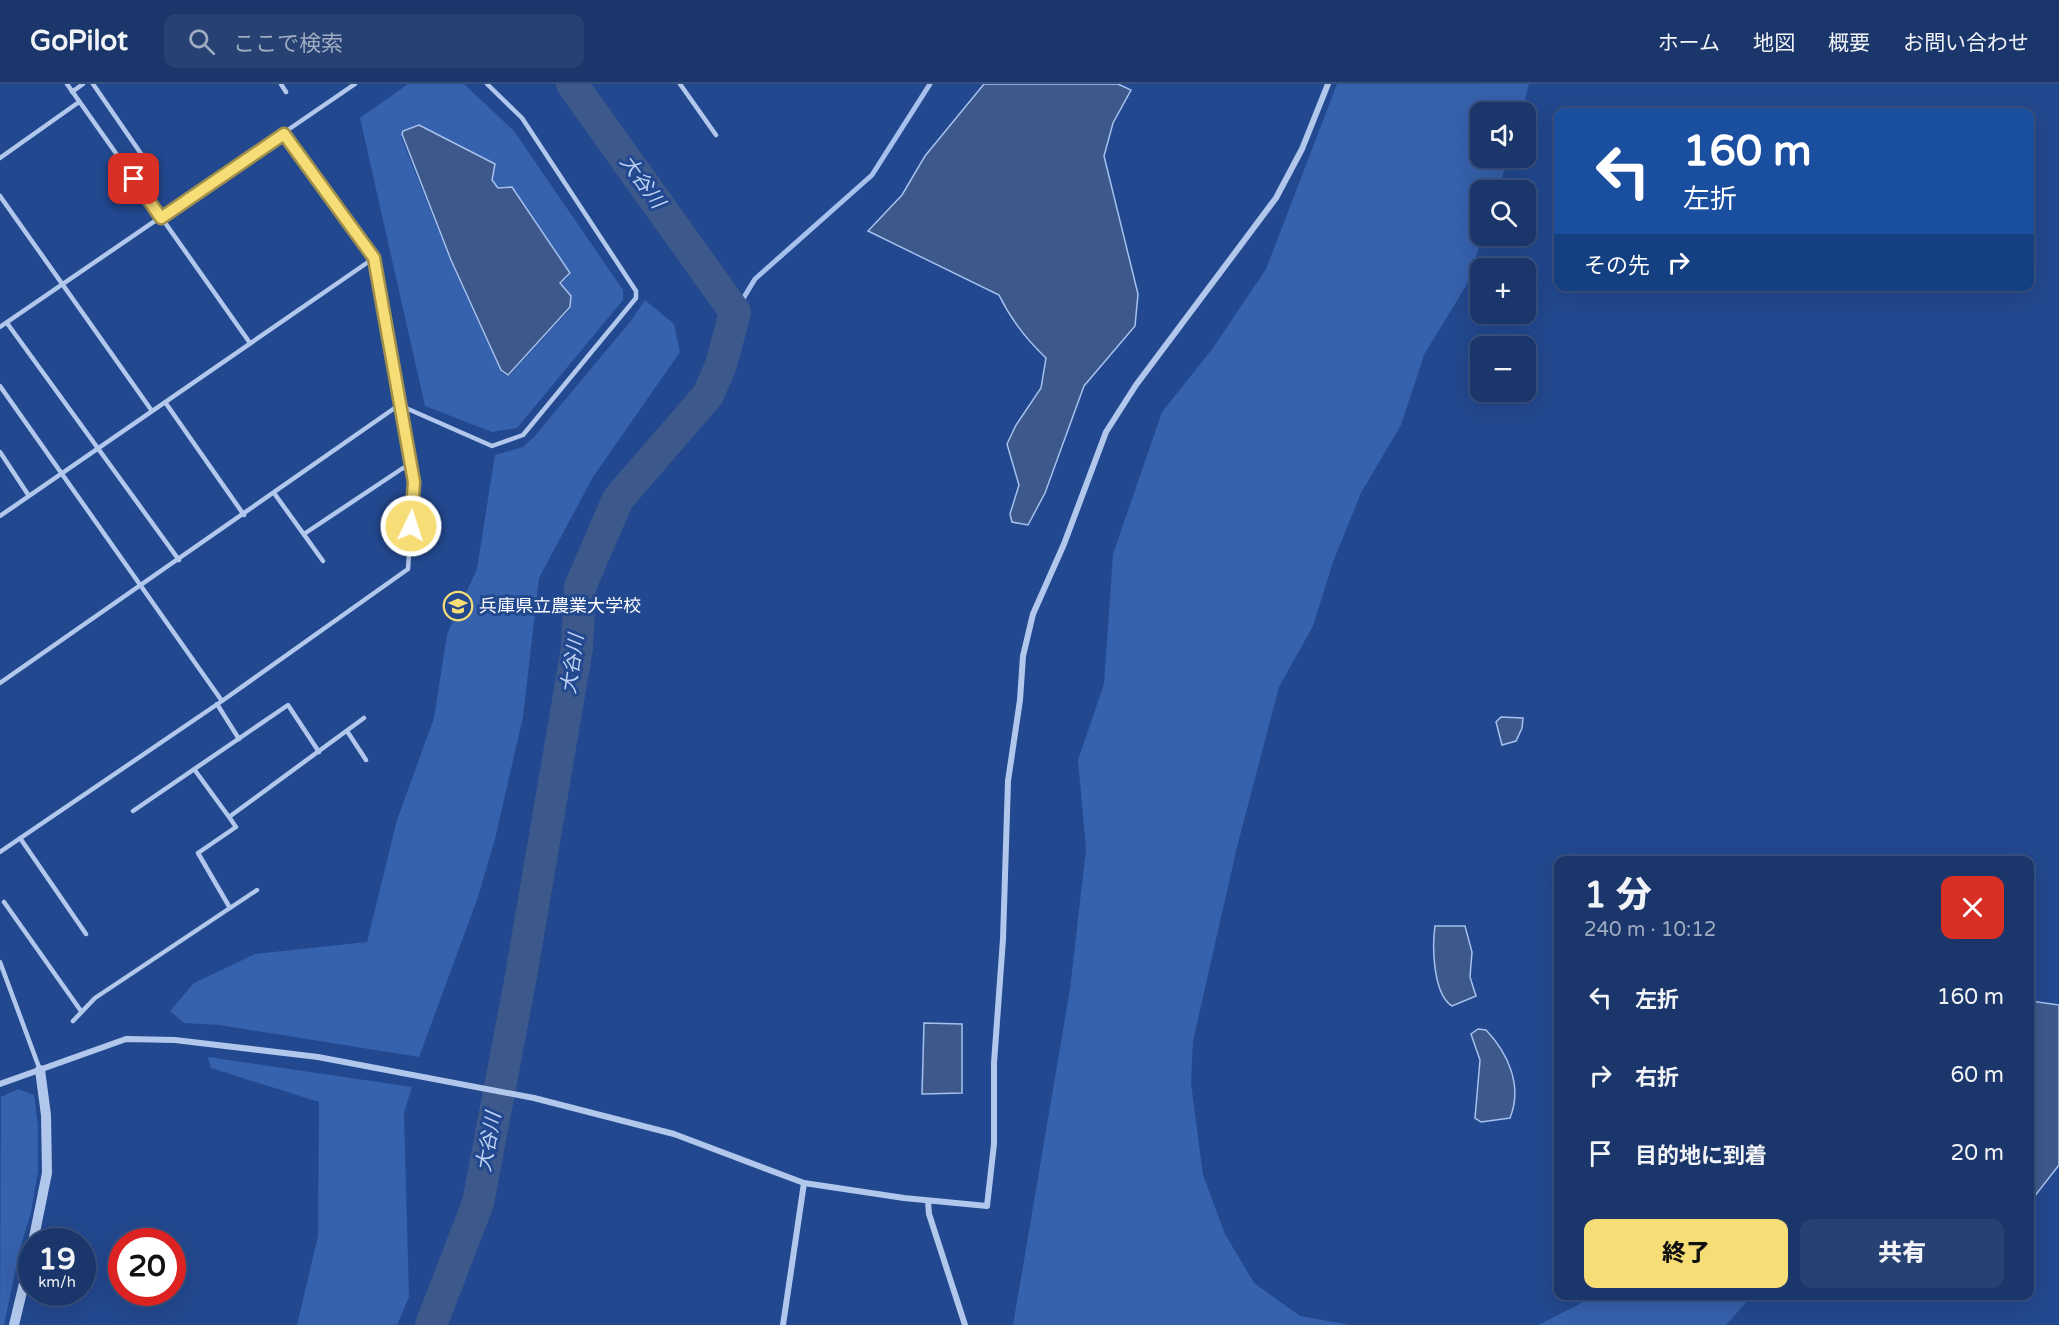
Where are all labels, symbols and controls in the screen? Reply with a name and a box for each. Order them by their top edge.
search box [164,14,584,68]
text: GoPilot [30,24,128,58]
icon: search [185,25,218,58]
text: ここで検索 [233,31,343,57]
text: ホーム [1658,31,1720,56]
text: 地図 [1753,31,1795,56]
text: 概要 [1828,31,1870,56]
text: お問い合わせ [1903,31,2029,56]
map controls [1470,102,1536,402]
button: sound [1470,102,1536,168]
text: 160 m [1683,126,1812,177]
icon: left [1584,132,1662,210]
water label: 大谷川 [615,151,671,215]
pin [108,153,159,204]
icon: arrive [117,162,150,195]
button: search [1470,180,1536,246]
text: 左折 [1683,183,1737,216]
icon: right [1662,246,1695,279]
text: その先 [1584,253,1650,279]
button: + [1470,258,1536,324]
button: − [1470,336,1536,402]
position arrow [379,494,443,558]
school or university icon: 兵庫県立農業大学校 [442,590,474,622]
place label: 兵庫県立農業大学校 [479,595,641,617]
water label: 大谷川 [557,631,589,695]
text: 1 分 [1584,874,1652,917]
button: close [1941,876,2004,939]
text: 240 m · 10:12 [1584,918,1716,942]
icon: left [1584,981,1617,1014]
text: 160 m [1937,984,2004,1010]
text: 左折 [1635,987,1679,1013]
icon: right [1584,1059,1617,1092]
text: 60 m [1950,1062,2004,1088]
text: 右折 [1635,1065,1679,1091]
water label: 大谷川 [472,1108,506,1174]
icon: arrive [1584,1137,1617,1170]
text: 20 m [1950,1140,2004,1166]
text: 目的地に到着 [1635,1143,1767,1169]
button: 終了 [1584,1219,1788,1288]
button: 共有 [1800,1219,2004,1288]
speed limit sign: 20 [108,1228,186,1306]
text: 19 [38,1241,76,1278]
text: km/h [38,1273,76,1291]

